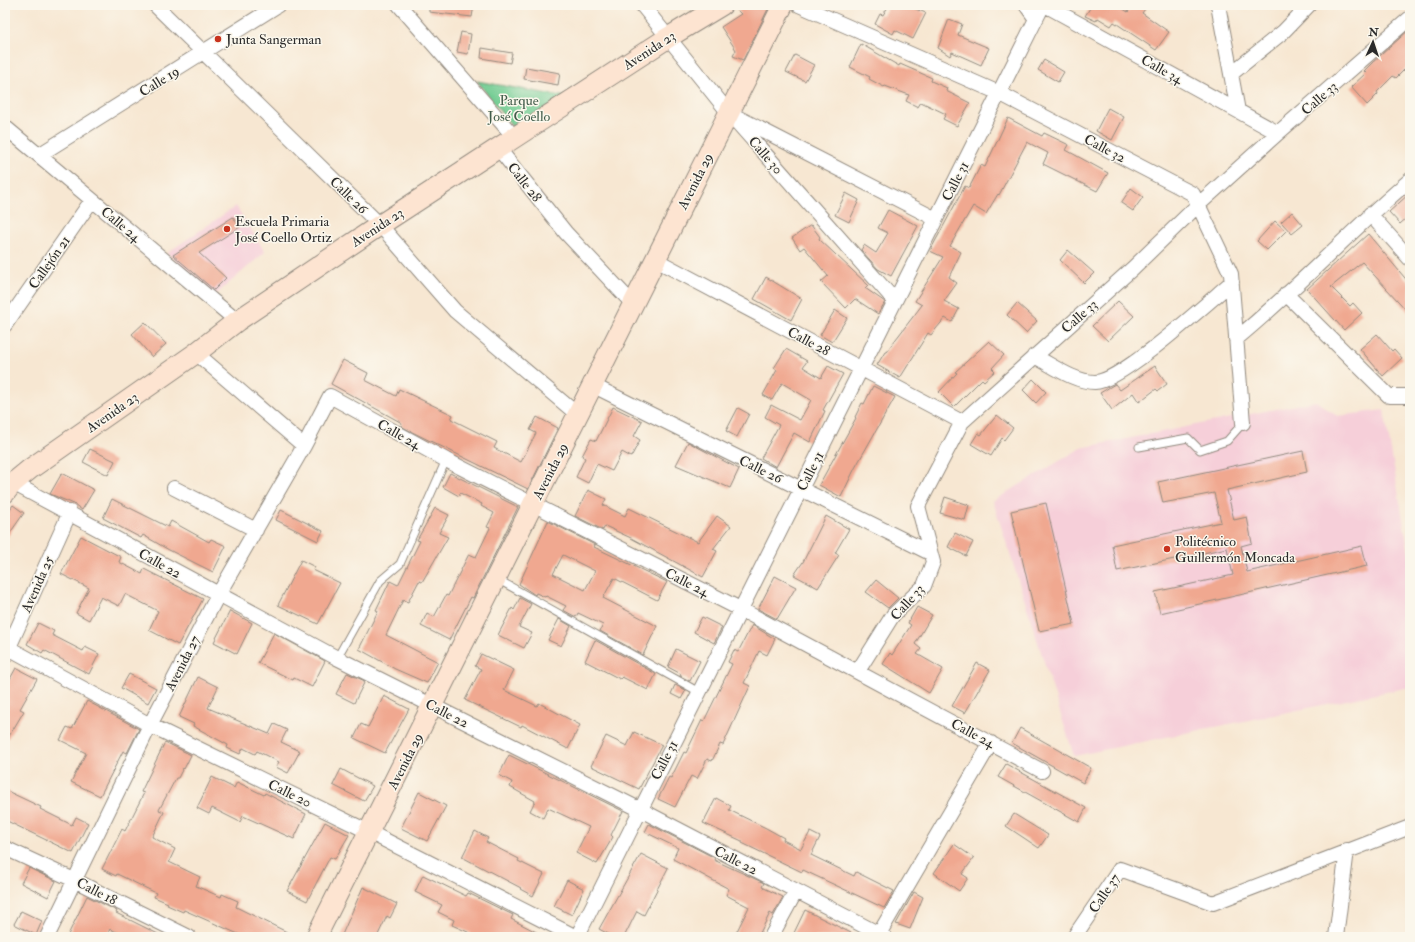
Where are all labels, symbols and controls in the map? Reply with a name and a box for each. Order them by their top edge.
north arrow [1353,22,1393,62]
text: N [1367,26,1380,39]
street label: Avenida 23 [619,27,679,74]
place label: Junta Sangerman [225,31,322,48]
marker: Junta Sangerman [213,34,223,44]
street label: Calle 34 [1138,51,1187,88]
street label: Calle 19 [136,63,182,100]
street label: Calle 33 [1298,78,1341,119]
park label: Parque José Coello [487,92,550,125]
street label: Calle 32 [1081,131,1128,166]
street label: Calle 30 [745,133,787,178]
street label: Avenida 29 [674,150,717,213]
street label: Calle 28 [504,159,546,206]
street label: Calle 31 [938,159,973,204]
street label: Calle 26 [326,173,372,218]
street label: Calle 24 [97,203,145,247]
street label: Avenida 23 [347,204,407,251]
place label: Escuela Primaria José Coello Ortiz [234,213,332,246]
marker: Escuela Primaria José Coello Ortiz [222,224,232,234]
street label: Callejón 21 [25,232,74,292]
street label: Calle 33 [1058,296,1101,337]
street label: Calle 28 [785,323,833,360]
street label: Avenida 23 [82,388,141,437]
street label: Calle 24 [374,416,424,454]
street label: Avenida 29 [529,440,572,503]
street label: Calle 31 [793,449,828,494]
street label: Calle 26 [736,452,786,488]
place label: Politécnico Guillermón Moncada [1175,533,1295,566]
marker: Politécnico Guillermón Moncada [1162,544,1172,554]
street label: Calle 22 [135,545,184,582]
street label: Avenida 25 [17,553,58,616]
street label: Calle 24 [662,564,713,601]
street label: Calle 33 [887,581,928,624]
street label: Avenida 27 [161,632,204,695]
street label: Calle 22 [422,695,471,731]
street label: Calle 24 [948,715,999,753]
street label: Avenida 29 [384,730,427,793]
street label: Calle 31 [647,738,682,783]
street label: Calle 20 [265,776,314,811]
street label: Calle 22 [711,842,760,878]
street label: Calle 37 [1085,870,1124,916]
street label: Calle 18 [74,874,120,909]

